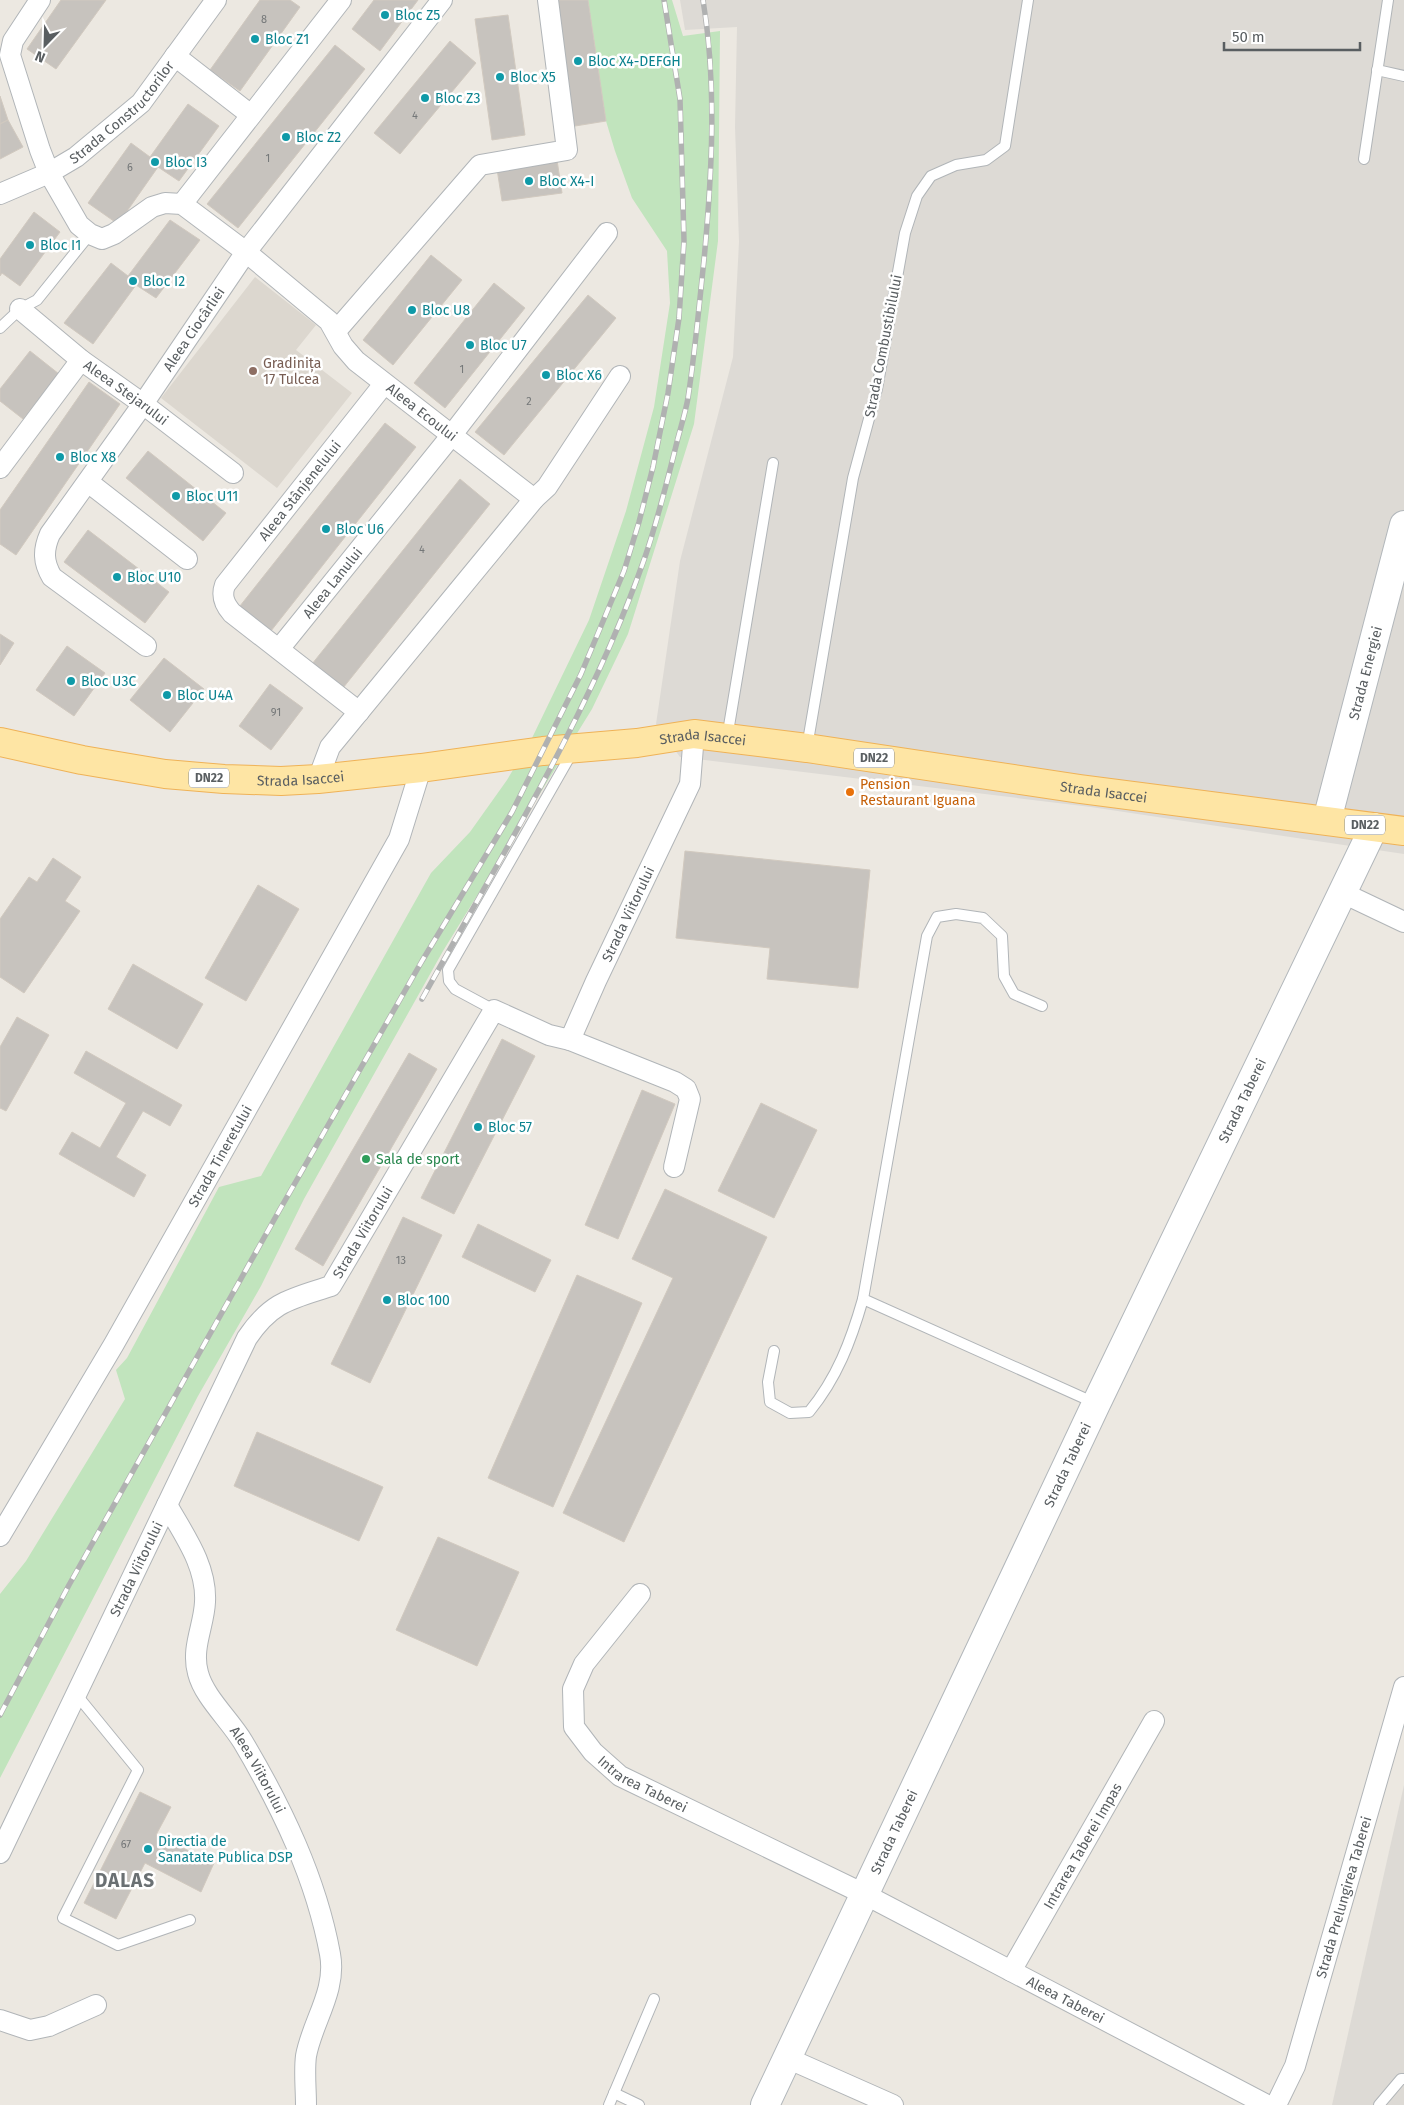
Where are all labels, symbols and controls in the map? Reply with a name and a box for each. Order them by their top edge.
place label: Bloc Z5 [395,7,440,24]
marker: Bloc Z5 [379,9,391,21]
house number: 8 [261,13,267,26]
north arrow [20,20,70,70]
scale bar [1224,20,1360,52]
text: 50 m [1232,28,1265,46]
place label: Bloc Z1 [265,31,309,48]
marker: Bloc Z1 [249,33,261,45]
text: N [33,47,48,66]
place label: Bloc X4-DEFGH [588,53,681,70]
marker: Bloc X4-DEFGH [572,55,584,67]
street label: Strada Constructorilor [67,57,178,168]
place label: Bloc X5 [510,69,556,86]
marker: Bloc X5 [494,71,506,83]
place label: Bloc Z3 [435,90,480,107]
marker: Bloc Z3 [419,92,431,104]
house number: 4 [412,109,418,122]
place label: Bloc Z2 [296,129,341,146]
marker: Bloc Z2 [280,131,292,143]
house number: 1 [266,152,270,165]
place label: Bloc I3 [165,154,207,171]
marker: Bloc I3 [149,156,161,168]
house number: 6 [127,161,133,174]
place label: Bloc X4-I [539,173,594,190]
marker: Bloc X4-I [523,175,535,187]
place label: Bloc I1 [40,237,81,254]
marker: Bloc I1 [24,239,36,251]
place label: Bloc I2 [143,273,185,290]
street label: Strada Combustibilului [861,273,906,419]
marker: Bloc I2 [127,275,139,287]
street label: Aleea Ciocârliei [160,284,229,375]
place label: Bloc U8 [422,302,470,319]
marker: Bloc U8 [406,304,418,316]
place label: Bloc U7 [480,337,527,354]
marker: Bloc U7 [464,339,476,351]
place label: Gradinița 17 Tulcea [263,355,321,388]
street label: Aleea Stejarului [80,357,171,429]
house number: 1 [460,363,464,376]
marker: Gradinița 17 Tulcea [247,365,259,377]
place label: Bloc X6 [556,367,602,384]
marker: Bloc X6 [540,369,552,381]
street label: Aleea Ecoului [383,380,460,445]
house number: 2 [526,395,532,408]
street label: Aleea Stânjenelului [255,437,345,544]
place label: Bloc X8 [70,449,117,466]
marker: Bloc X8 [54,451,66,463]
place label: Bloc U11 [186,488,238,505]
marker: Bloc U11 [170,490,182,502]
place label: Bloc U6 [336,521,384,538]
marker: Bloc U6 [320,523,332,535]
house number: 4 [419,543,425,556]
street label: Aleea Lanului [299,545,366,622]
place label: Bloc U10 [127,569,181,586]
marker: Bloc U10 [111,571,123,583]
street label: Strada Energiei [1345,624,1386,722]
place label: Bloc U3C [81,673,136,690]
marker: Bloc U3C [65,675,77,687]
place label: Bloc U4A [177,687,233,704]
marker: Bloc U4A [161,689,173,701]
house number: 91 [271,706,281,719]
street label: Strada Isaccei [658,726,747,749]
road number: DN22 [854,748,894,768]
road number: DN22 [189,768,229,788]
street label: Strada Isaccei [257,768,345,790]
place label: Pension Restaurant Iguana [860,776,976,809]
street label: Strada Isaccei [1059,778,1148,807]
marker: Pension Restaurant Iguana [844,786,856,798]
road number: DN22 [1345,816,1385,834]
street label: Strada Viitorului [598,864,658,965]
street label: Strada Taberei [1215,1056,1270,1146]
street label: Strada Tineretului [185,1103,256,1210]
place label: Bloc 57 [488,1119,532,1136]
marker: Bloc 57 [472,1121,484,1133]
place label: Sala de sport [376,1151,461,1168]
marker: Sala de sport [360,1153,372,1165]
street label: Strada Viitorului [329,1184,397,1282]
house number: 13 [396,1254,406,1267]
place label: Bloc 100 [397,1292,450,1309]
marker: Bloc 100 [381,1294,393,1306]
street label: Strada Taberei [1040,1420,1095,1510]
street label: Strada Viitorului [107,1519,167,1620]
street label: Aleea Viitorului [226,1723,288,1816]
street label: Intrarea Taberei [594,1752,690,1816]
street label: Intrarea Taberei Impas [1040,1780,1126,1912]
street label: Strada Taberei [867,1787,922,1877]
street label: Strada Prelungirea Taberei [1313,1814,1375,1980]
place label: Directia de Sanatate Publica DSP [158,1833,293,1866]
house number: 67 [121,1838,131,1851]
marker: Directia de Sanatate Publica DSP [142,1843,154,1855]
district label: DALAS [95,1869,155,1892]
street label: Aleea Taberei [1024,1973,1107,2027]

